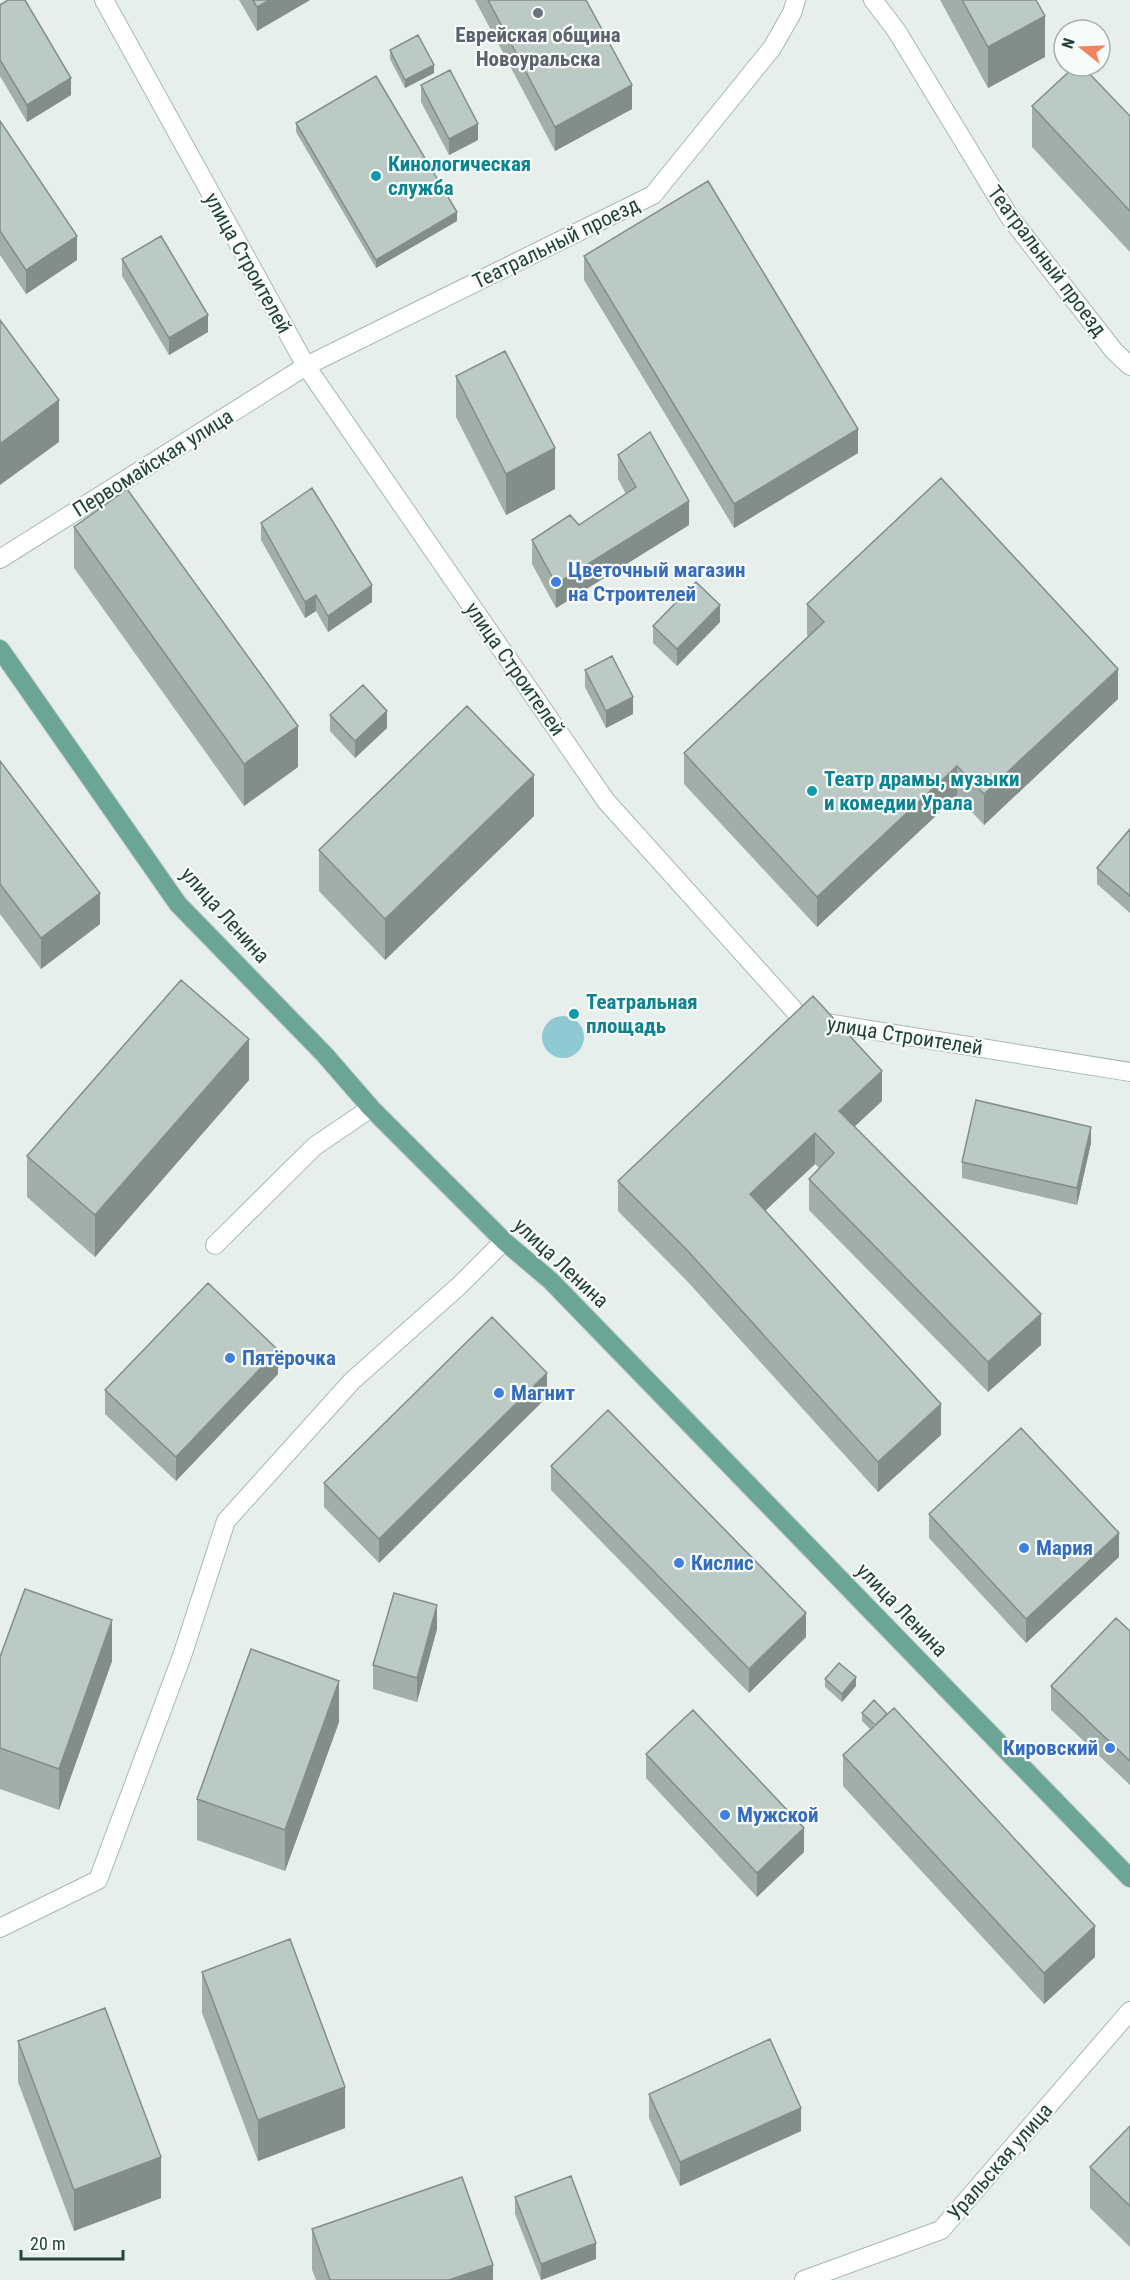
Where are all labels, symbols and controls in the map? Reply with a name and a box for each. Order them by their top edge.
marker: Еврейская община Новоуральска [531,6,545,20]
north arrow [1052,18,1112,78]
place label: Еврейская община Новоуральска [455,23,621,71]
text: N [1058,36,1079,51]
place label: Кинологическая служба [388,152,531,200]
marker: Кинологическая служба [369,169,383,183]
street label: Театральный проезд [983,181,1111,341]
street label: улица Строителей [199,188,297,338]
street label: Театральный проезд [469,192,643,294]
street label: Первомайская улица [69,404,237,522]
place label: Цветочный магазин на Строителей [568,558,746,606]
marker: Цветочный магазин на Строителей [549,575,563,589]
street label: улица Строителей [460,598,570,740]
place label: Театр драмы, музыки и комедии Урала [824,767,1020,815]
marker: Театр драмы, музыки и комедии Урала [805,784,819,798]
street label: улица Ленина [176,862,274,968]
place label: Театральная площадь [586,990,698,1038]
marker: Театральная площадь [567,1007,581,1021]
street label: улица Строителей [825,1012,985,1060]
street label: улица Ленина [509,1213,613,1313]
place label: Пятёрочка [242,1346,336,1370]
marker: Пятёрочка [223,1351,237,1365]
place label: Магнит [511,1381,576,1405]
marker: Магнит [492,1386,506,1400]
place label: Мария [1036,1536,1093,1560]
marker: Мария [1017,1541,1031,1555]
place label: Кислис [691,1551,754,1575]
marker: Кислис [672,1556,686,1570]
street label: улица Ленина [852,1558,952,1662]
place label: Кировский [1003,1736,1098,1760]
marker: Кировский [1103,1741,1117,1755]
place label: Мужской [737,1803,818,1827]
marker: Мужской [718,1808,732,1822]
street label: Уральская улица [943,2099,1057,2225]
scale bar [21,2223,123,2261]
text: 20 m [30,2233,65,2254]

